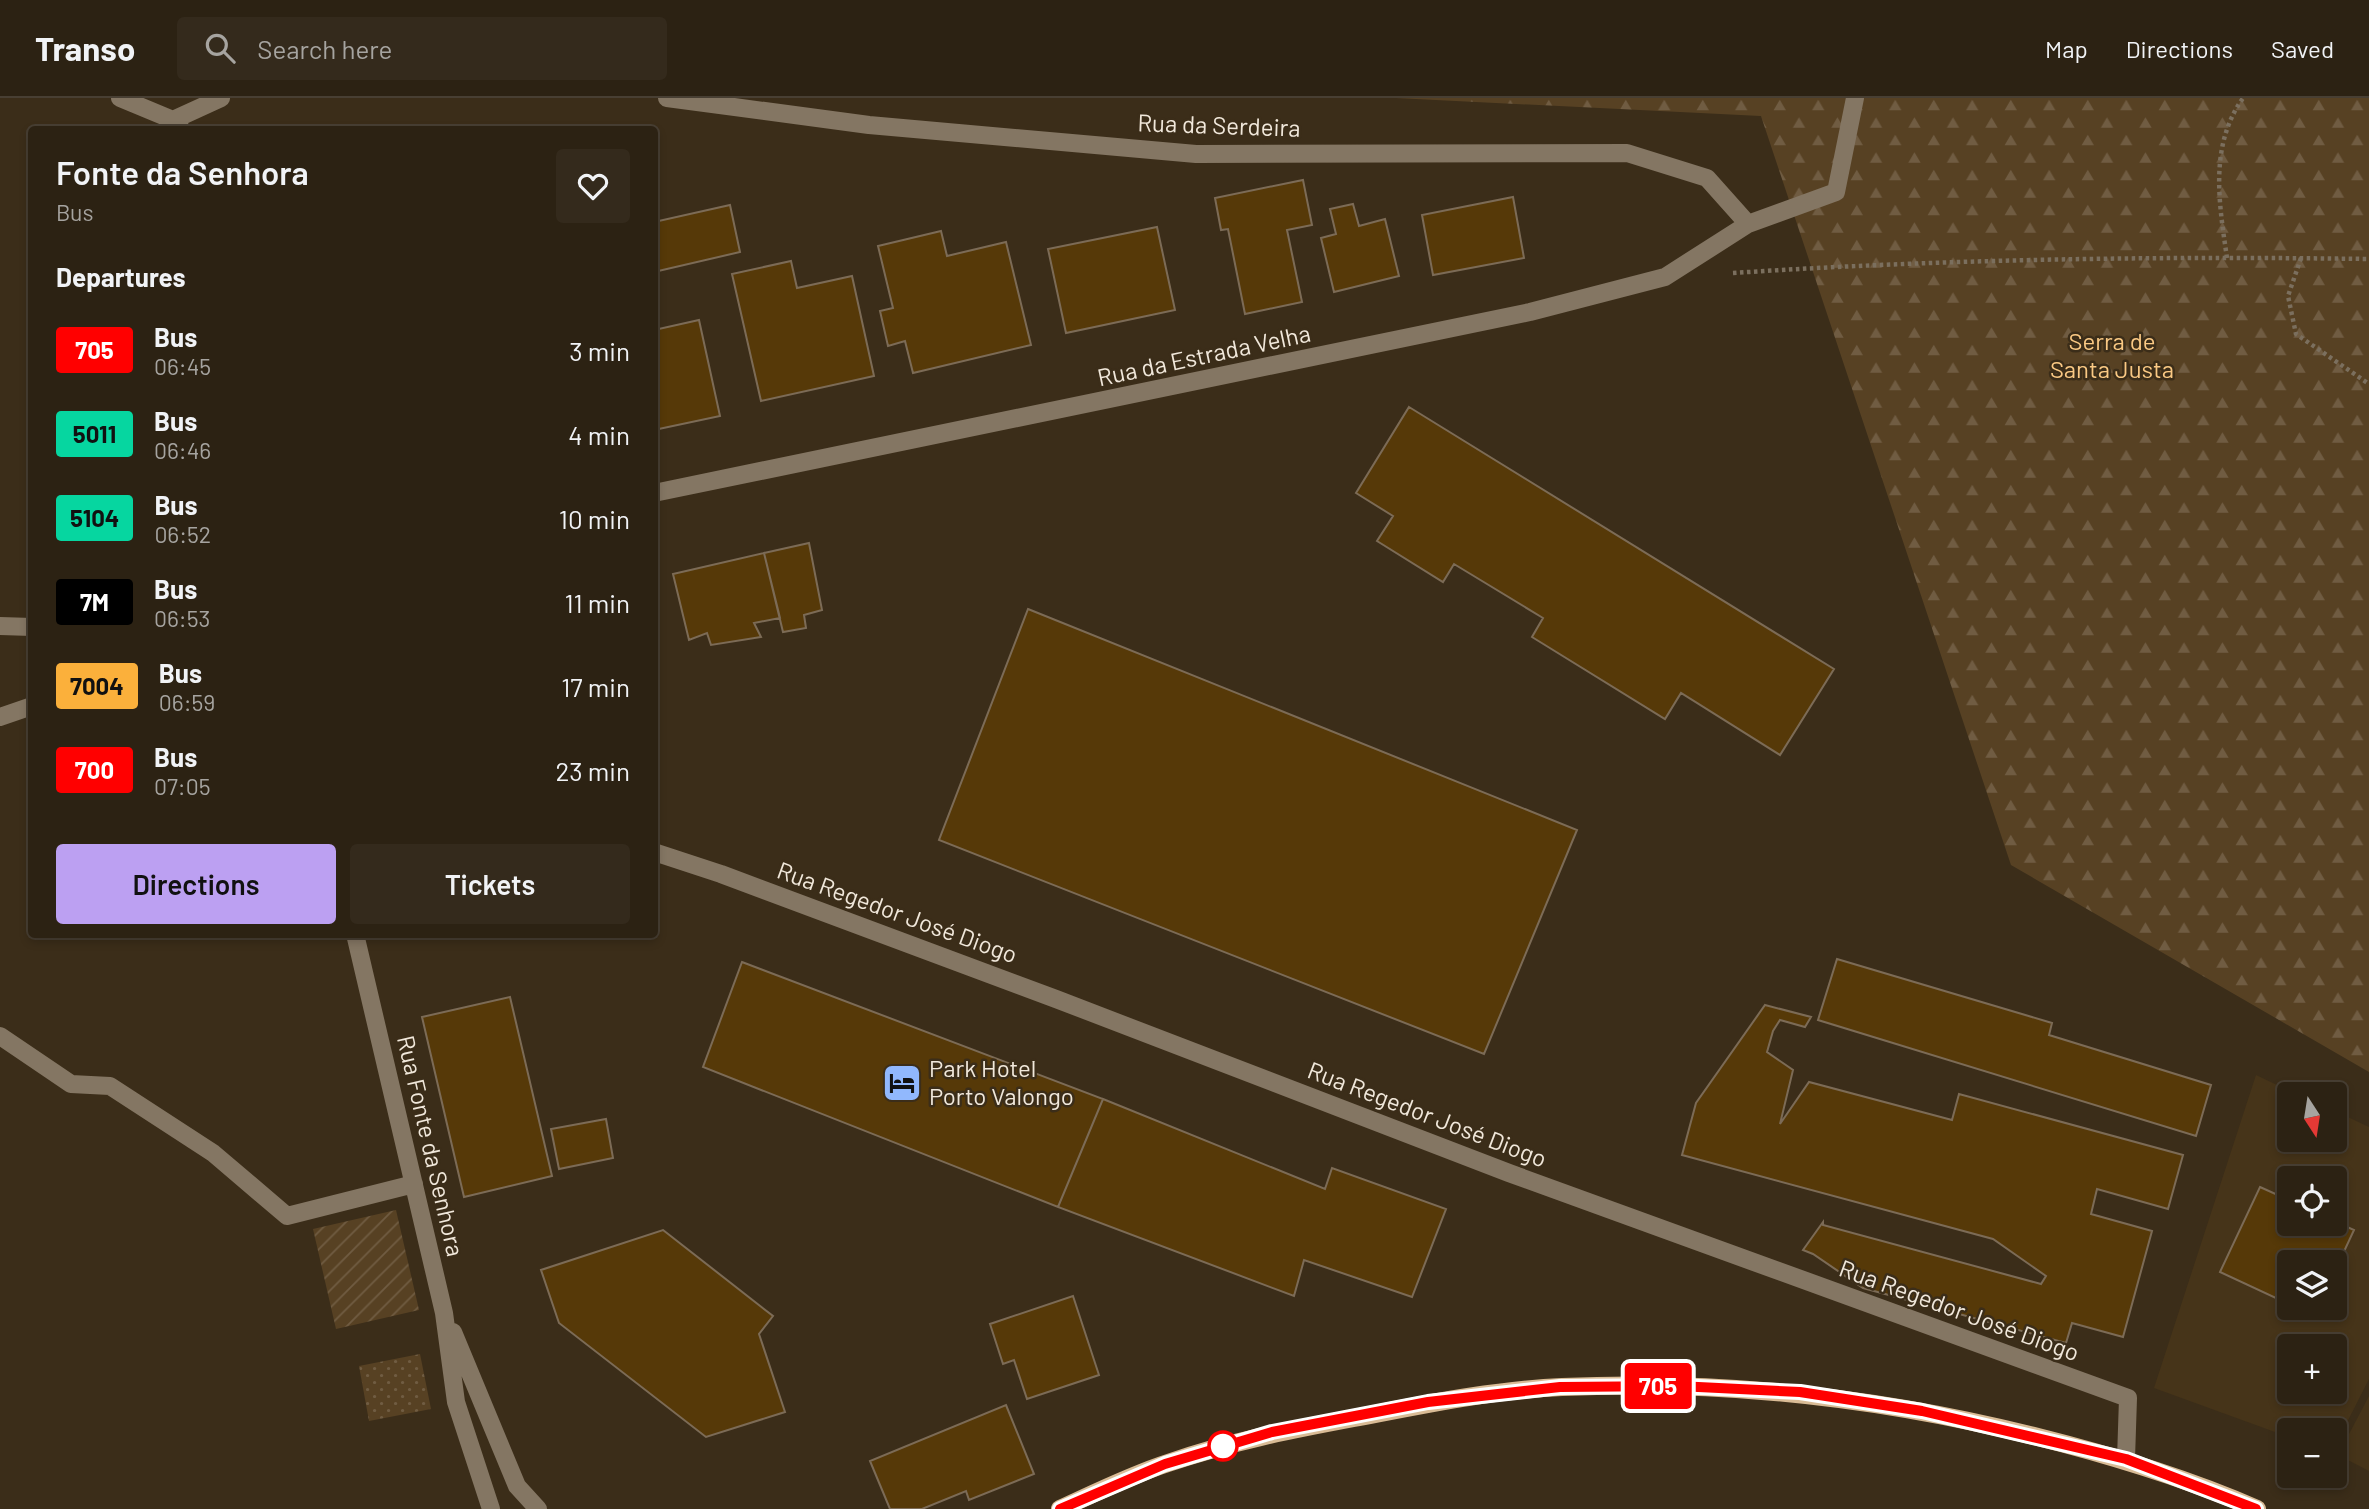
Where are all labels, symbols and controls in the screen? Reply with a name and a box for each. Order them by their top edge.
search box [177,17,667,80]
text: Transo [35,28,135,68]
icon: search [201,29,239,67]
text: Search here [257,33,392,64]
text: Map [2045,34,2088,63]
text: Directions [2126,34,2233,63]
text: Saved [2271,34,2334,63]
street label: Rua da Serdeira [1137,107,1301,142]
button: heart [556,149,630,223]
text: Fonte da Senhora [56,152,309,192]
text: Bus [56,198,94,226]
text: Departures [56,261,186,292]
street label: Rua da Estrada Velha [1094,318,1313,391]
text: Bus [154,321,197,352]
park label: Serra de Santa Justa [2050,326,2174,383]
text: 705 [75,335,114,364]
text: 3 min [569,335,630,366]
text: 06:45 [154,352,211,380]
text: Bus [154,405,197,436]
text: 5011 [73,419,116,448]
text: 4 min [568,419,630,450]
text: 06:46 [154,436,211,464]
text: Bus [154,489,198,520]
text: 5104 [70,503,119,532]
text: 10 min [559,503,630,534]
text: 06:52 [154,520,211,548]
text: Bus [154,573,197,604]
text: 7M [80,587,109,616]
text: 11 min [564,587,630,618]
text: 06:53 [154,604,210,632]
text: Bus [159,657,202,688]
text: 7004 [70,671,124,700]
text: 17 min [561,671,630,702]
text: 06:59 [159,688,215,716]
text: Bus [154,741,197,772]
text: 700 [75,755,114,784]
text: 23 min [555,755,630,786]
text: 07:05 [154,772,211,800]
button: Directions [56,844,336,924]
button: Tickets [350,844,630,924]
street label: Rua Regedor José Diogo [773,855,1022,969]
street label: Rua Fonte da Senhora [392,1032,471,1259]
place label: Park Hotel Porto Valongo [929,1053,1074,1110]
street label: Rua Regedor José Diogo [1304,1055,1551,1173]
hotel icon: Park Hotel Porto Valongo [881,1062,923,1104]
north arrow [2277,1082,2347,1152]
map controls [2277,1082,2347,1488]
button: locate [2277,1166,2347,1236]
button: layers [2277,1250,2347,1320]
street label: Rua Regedor José Diogo [1835,1253,2084,1367]
button: + [2277,1334,2347,1404]
line badge: 705 [1618,1363,1698,1409]
text: 705 [1639,1371,1677,1400]
button: − [2277,1418,2347,1488]
unlabelled marker [1208,1431,1238,1461]

